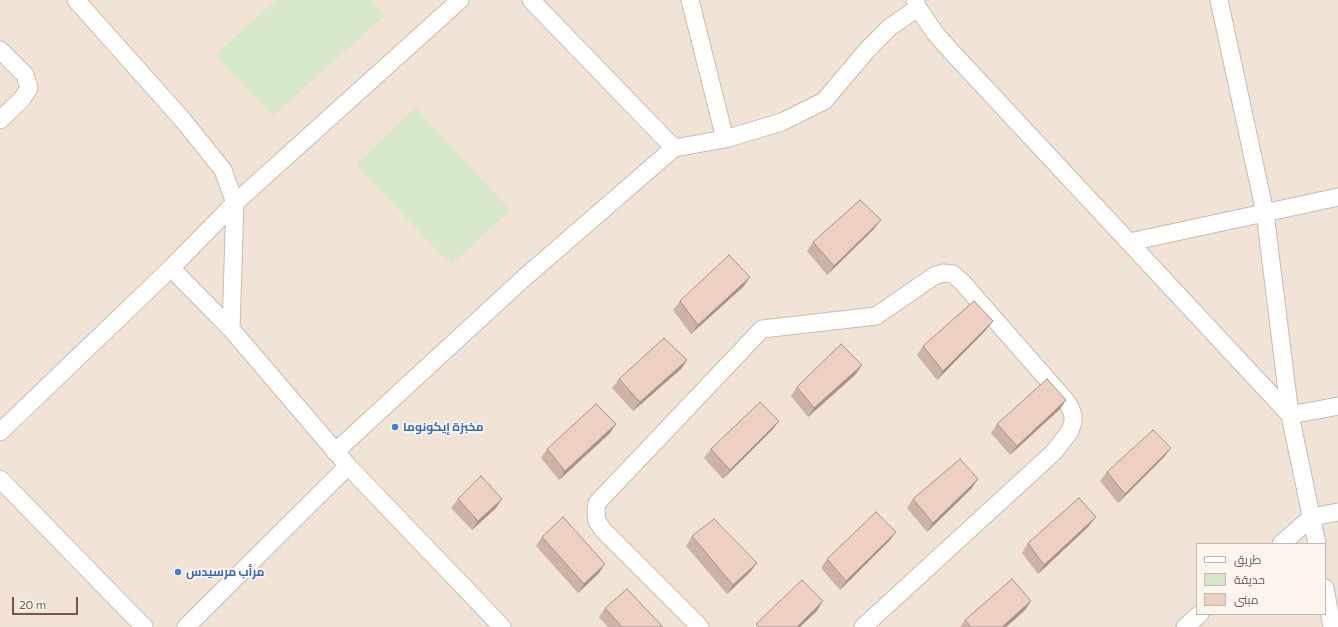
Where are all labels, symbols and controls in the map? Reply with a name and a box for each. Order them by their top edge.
place label: مخبزة إيكونوما [403,420,484,434]
marker: مخبزة إيكونوما [390,422,400,432]
legend [1196,543,1326,615]
text: طريق [1234,552,1261,566]
place label: مرأب مرسيدس [186,565,265,579]
marker: مرأب مرسيدس [173,567,183,577]
text: حديقة [1234,572,1265,586]
scale bar [14,589,80,615]
text: مبنى [1234,592,1259,606]
text: 20 m [19,597,46,611]

